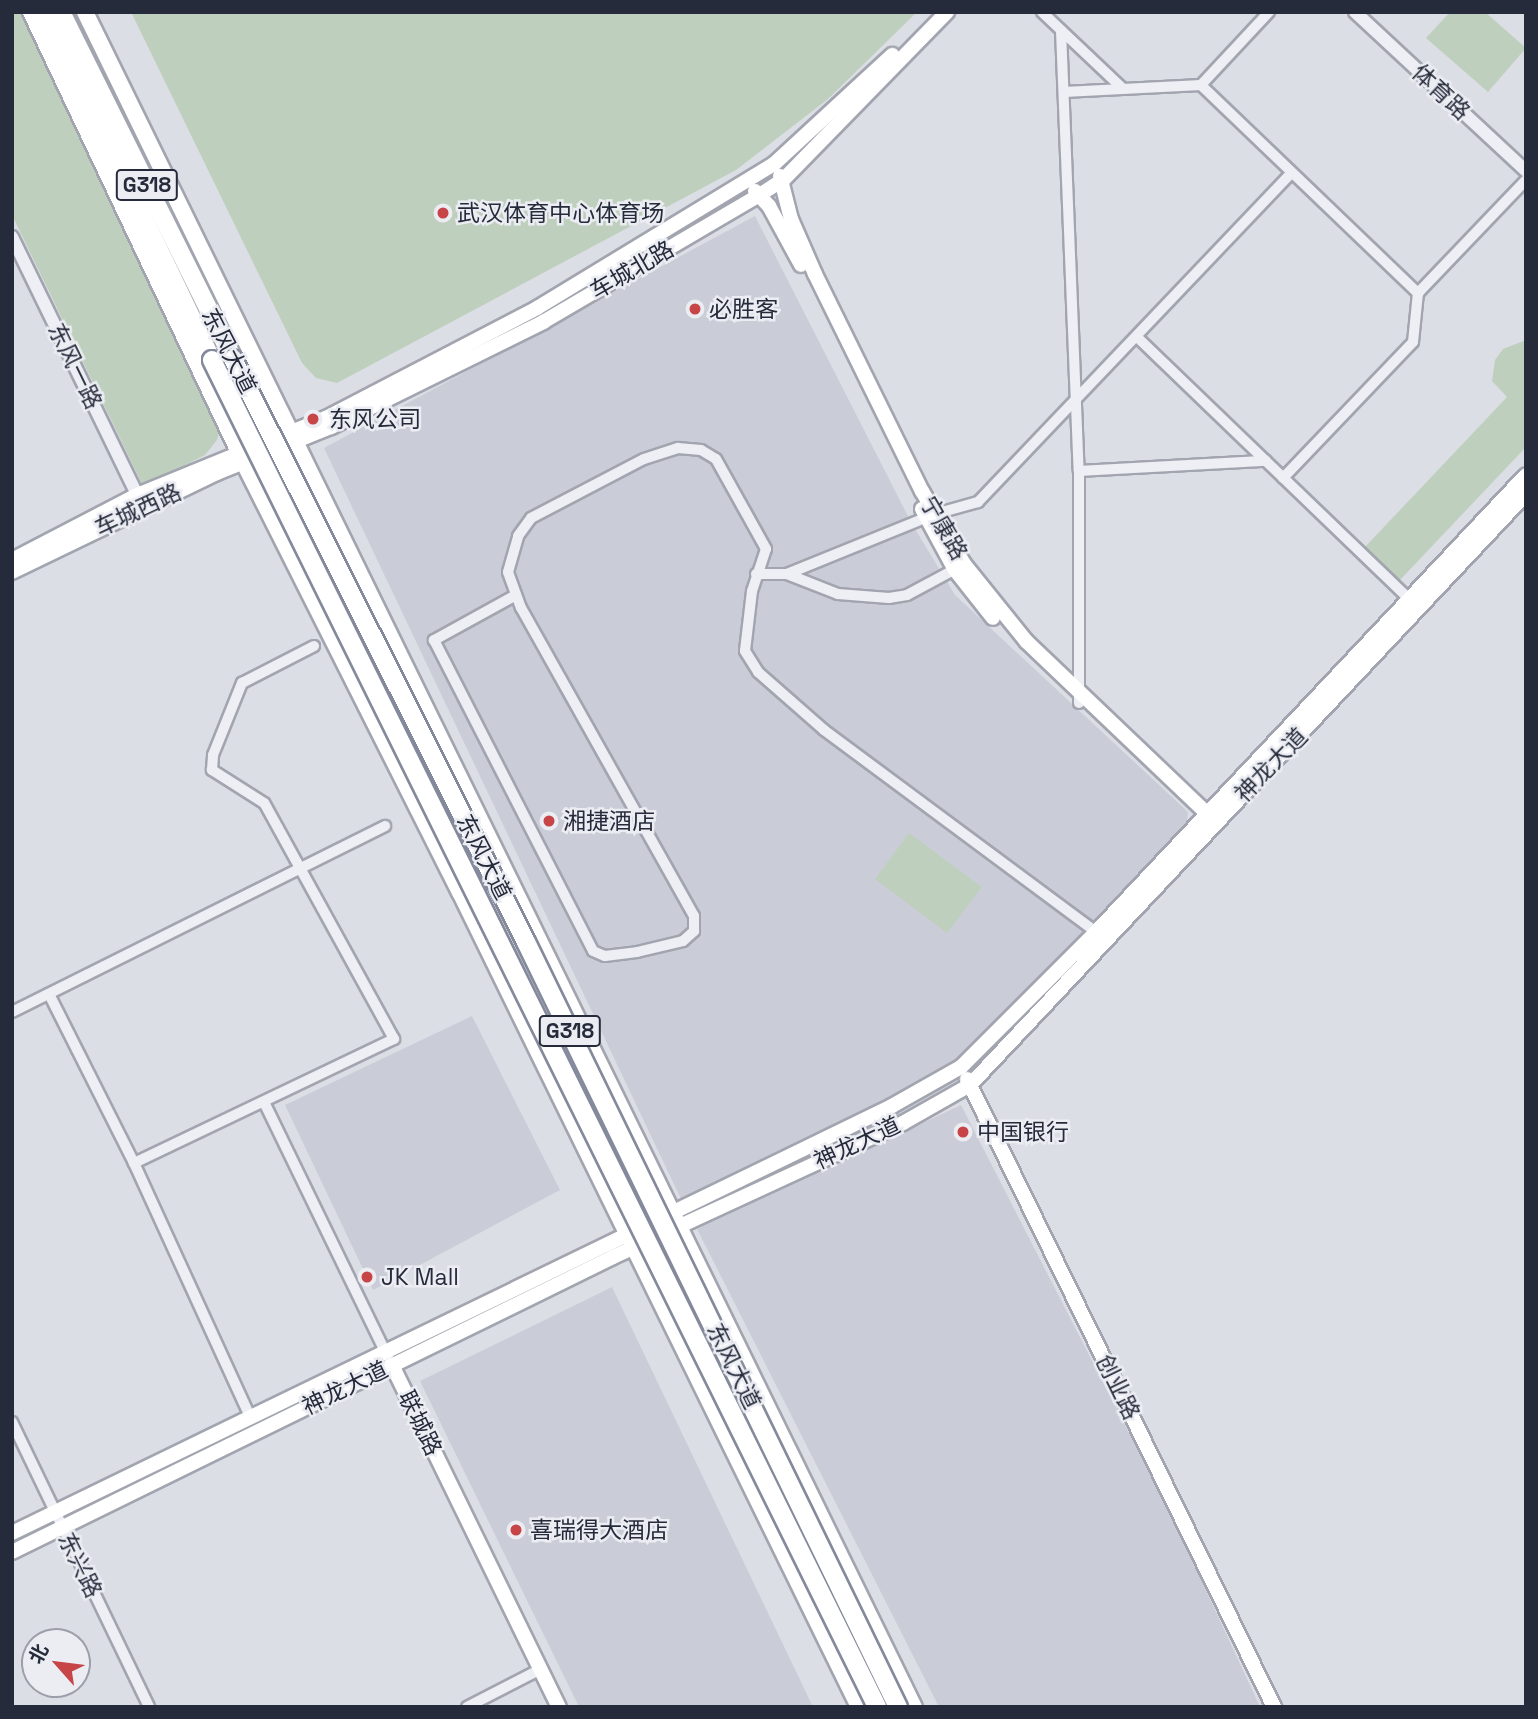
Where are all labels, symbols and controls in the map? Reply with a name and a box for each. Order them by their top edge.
street label: 体育路 [1406,58,1476,126]
road number: G318 [116,168,178,202]
place label: 武汉体育中心体育场 [457,199,664,227]
marker: 武汉体育中心体育场 [435,205,451,221]
street label: 车城北路 [585,235,679,305]
place label: 必胜客 [709,295,778,323]
marker: 必胜客 [687,301,703,317]
street label: 东风大道 [196,304,262,398]
street label: 东风一路 [42,319,108,413]
place label: 东风公司 [329,405,421,433]
marker: 东风公司 [303,409,323,429]
street label: 车城西路 [90,478,186,542]
street label: 宁康路 [915,491,973,565]
street label: 神龙大道 [1229,722,1313,808]
place label: 湘捷酒店 [563,807,655,835]
street label: 东风大道 [451,810,517,904]
marker: 湘捷酒店 [541,813,557,829]
road number: G318 [538,1014,602,1048]
street label: 神龙大道 [809,1111,905,1175]
place label: 中国银行 [977,1118,1069,1146]
marker: 中国银行 [955,1124,971,1140]
place label: JK Mall [381,1263,459,1291]
marker: JK Mall [359,1269,375,1285]
street label: 东风大道 [701,1319,767,1413]
street label: 创业路 [1090,1350,1146,1424]
street label: 神龙大道 [298,1355,392,1421]
street label: 联城路 [392,1386,448,1460]
place label: 喜瑞得大酒店 [530,1516,668,1544]
marker: 喜瑞得大酒店 [508,1522,524,1538]
street label: 东兴路 [52,1528,108,1602]
north arrow [21,1628,91,1698]
text: 北 [23,1640,54,1668]

